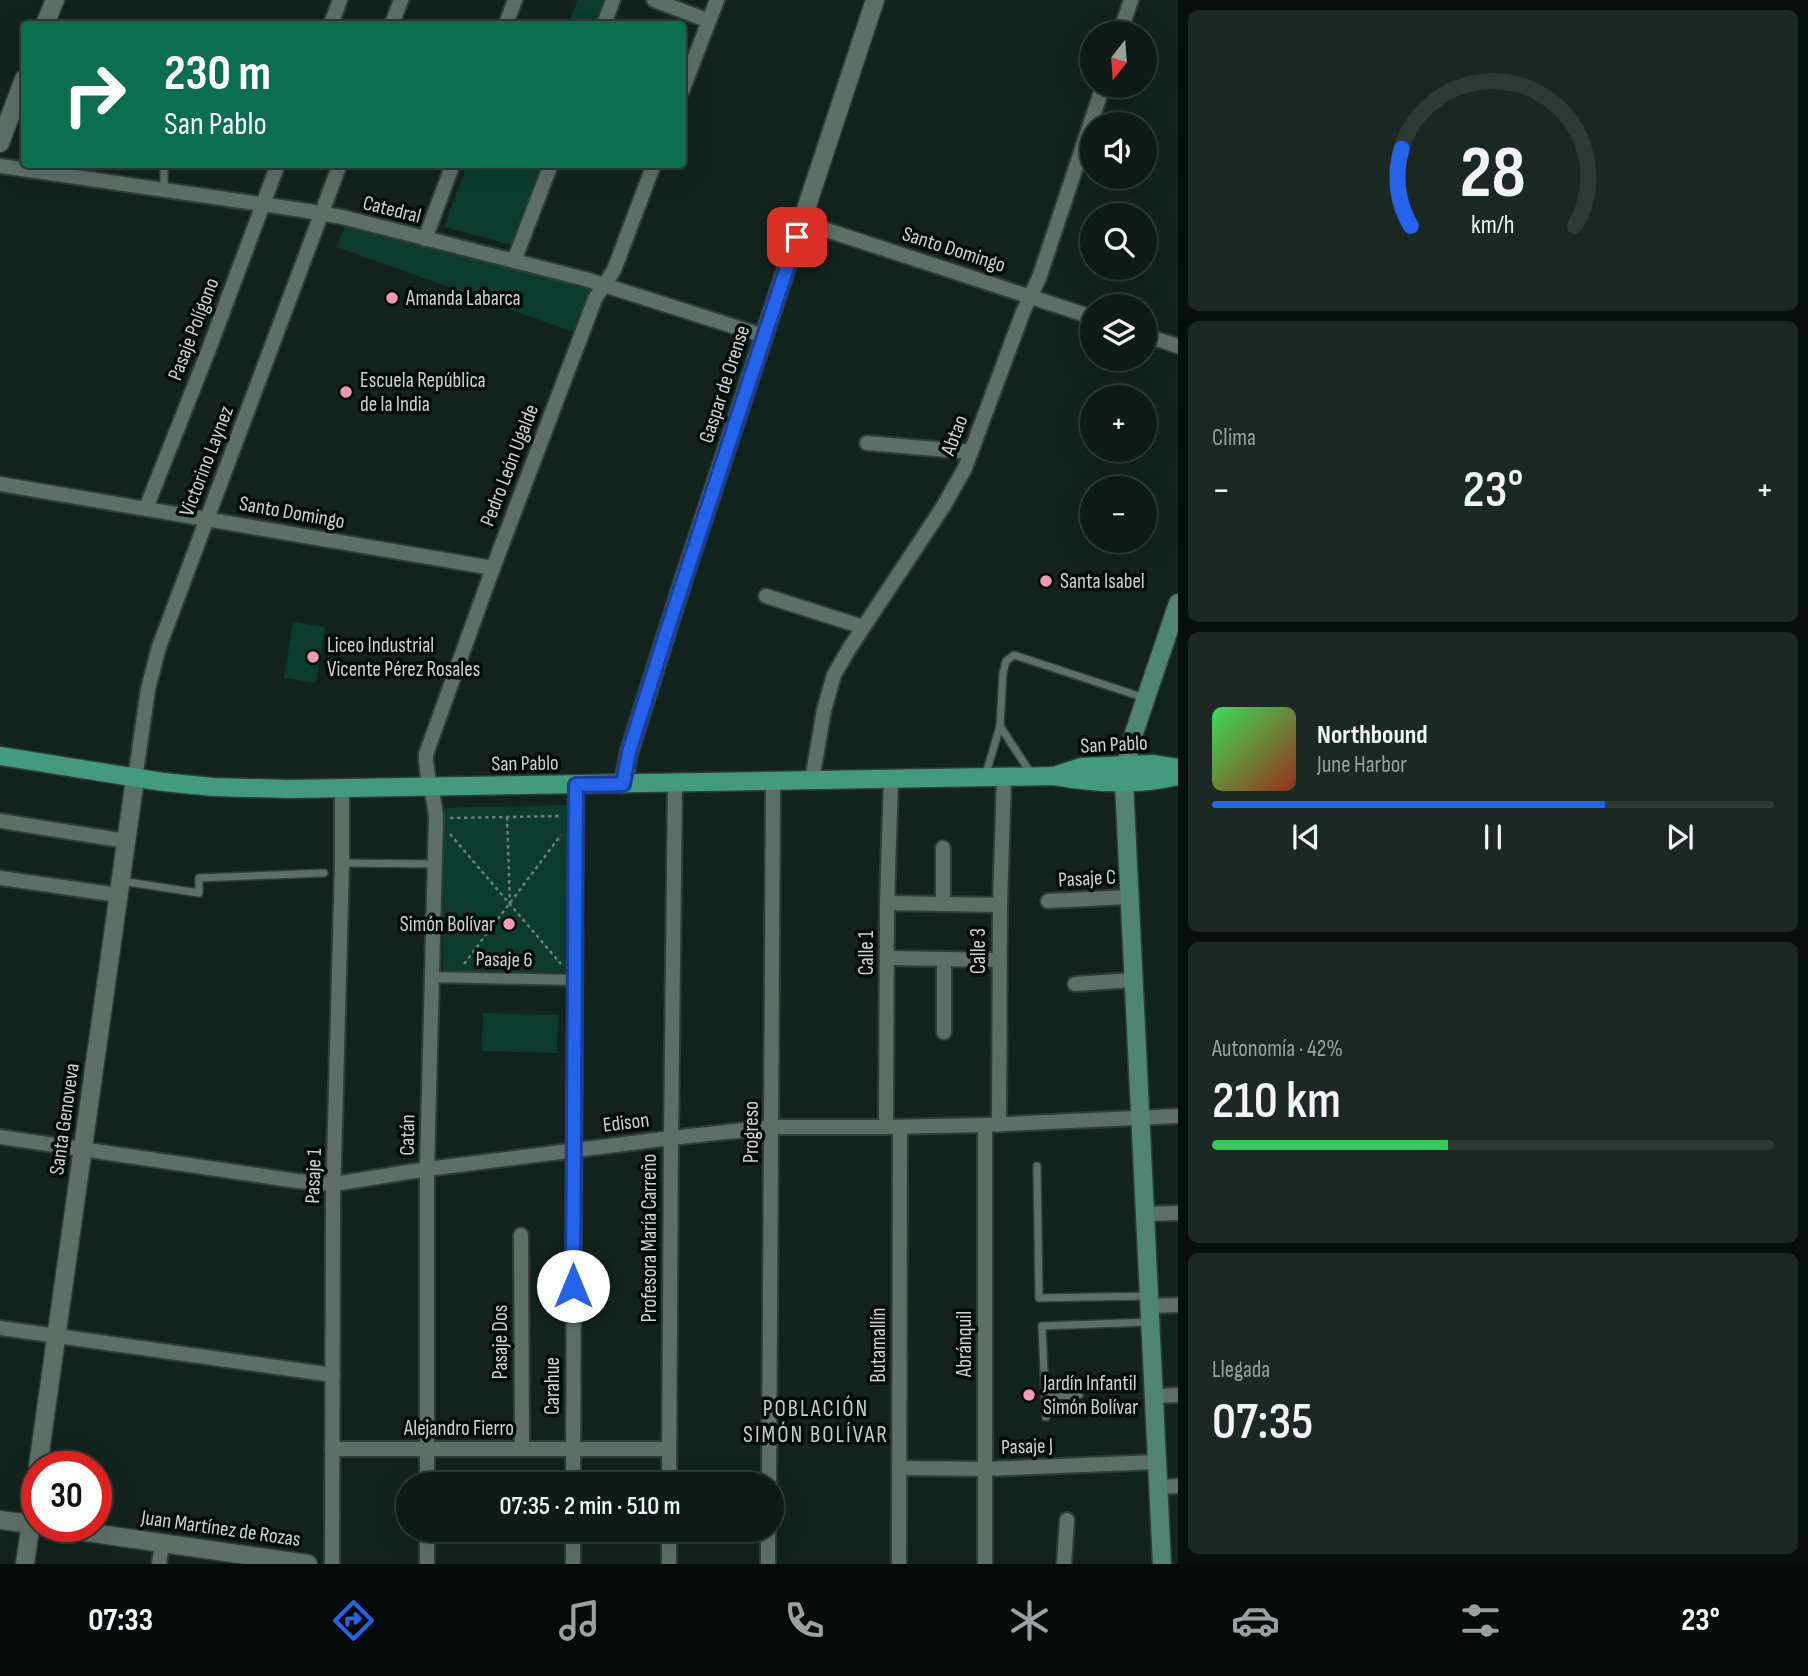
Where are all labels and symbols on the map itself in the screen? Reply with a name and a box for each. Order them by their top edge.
north arrow [1080,21,1157,98]
street label: Catedral [360,190,424,229]
pin [767,207,827,267]
street label: Santo Domingo [899,221,1009,278]
street label: Pasaje Polígono [162,274,224,384]
place label: Amanda Labarca [405,286,521,311]
marker: Amanda Labarca [384,290,400,306]
street label: Gaspar de Orense [694,322,755,446]
place label: Escuela República de la India [360,368,486,417]
marker: Escuela República de la India [338,384,354,400]
street label: Pedro León Ugalde [475,401,544,530]
street label: Victorino Laynez [174,402,239,520]
street label: Abtao [935,412,973,460]
street label: Santo Domingo [237,491,347,534]
place label: Santa Isabel [1060,569,1145,594]
marker: Santa Isabel [1038,573,1054,589]
place label: Liceo Industrial Vicente Pérez Rosales [327,633,480,682]
marker: Liceo Industrial Vicente Pérez Rosales [305,649,321,665]
street label: San Pablo [1080,730,1148,759]
street label: San Pablo [491,750,559,777]
street label: Pasaje C [1057,864,1117,892]
place label: Simón Bolívar [400,912,495,937]
marker: Simón Bolívar [501,916,517,932]
street label: Calle 3 [966,928,991,974]
street label: Calle 1 [854,930,879,975]
street label: Pasaje 6 [475,947,533,972]
street label: Santa Genoveva [44,1062,85,1177]
street label: Progreso [739,1101,764,1163]
street label: Edison [601,1107,651,1138]
street label: Catán [395,1114,420,1156]
street label: Pasaje 1 [300,1147,327,1204]
street label: Profesora María Carreño [637,1154,662,1322]
position arrow [536,1249,610,1323]
street label: Pasaje Dos [488,1305,513,1379]
street label: Butamallín [866,1308,891,1382]
street label: Abránquil [952,1311,977,1378]
street label: Carahue [540,1357,565,1415]
place label: Jardín Infantil Simón Bolívar [1042,1371,1138,1420]
marker: Jardín Infantil Simón Bolívar [1021,1387,1037,1403]
district label: POBLACIÓN SIMÓN BOLÍVAR [743,1395,889,1449]
street label: Alejandro Fierro [403,1416,514,1441]
street label: Pasaje J [1001,1433,1053,1460]
speed limit sign: 30 [21,1451,112,1542]
street label: Juan Martínez de Rozas [139,1505,302,1552]

